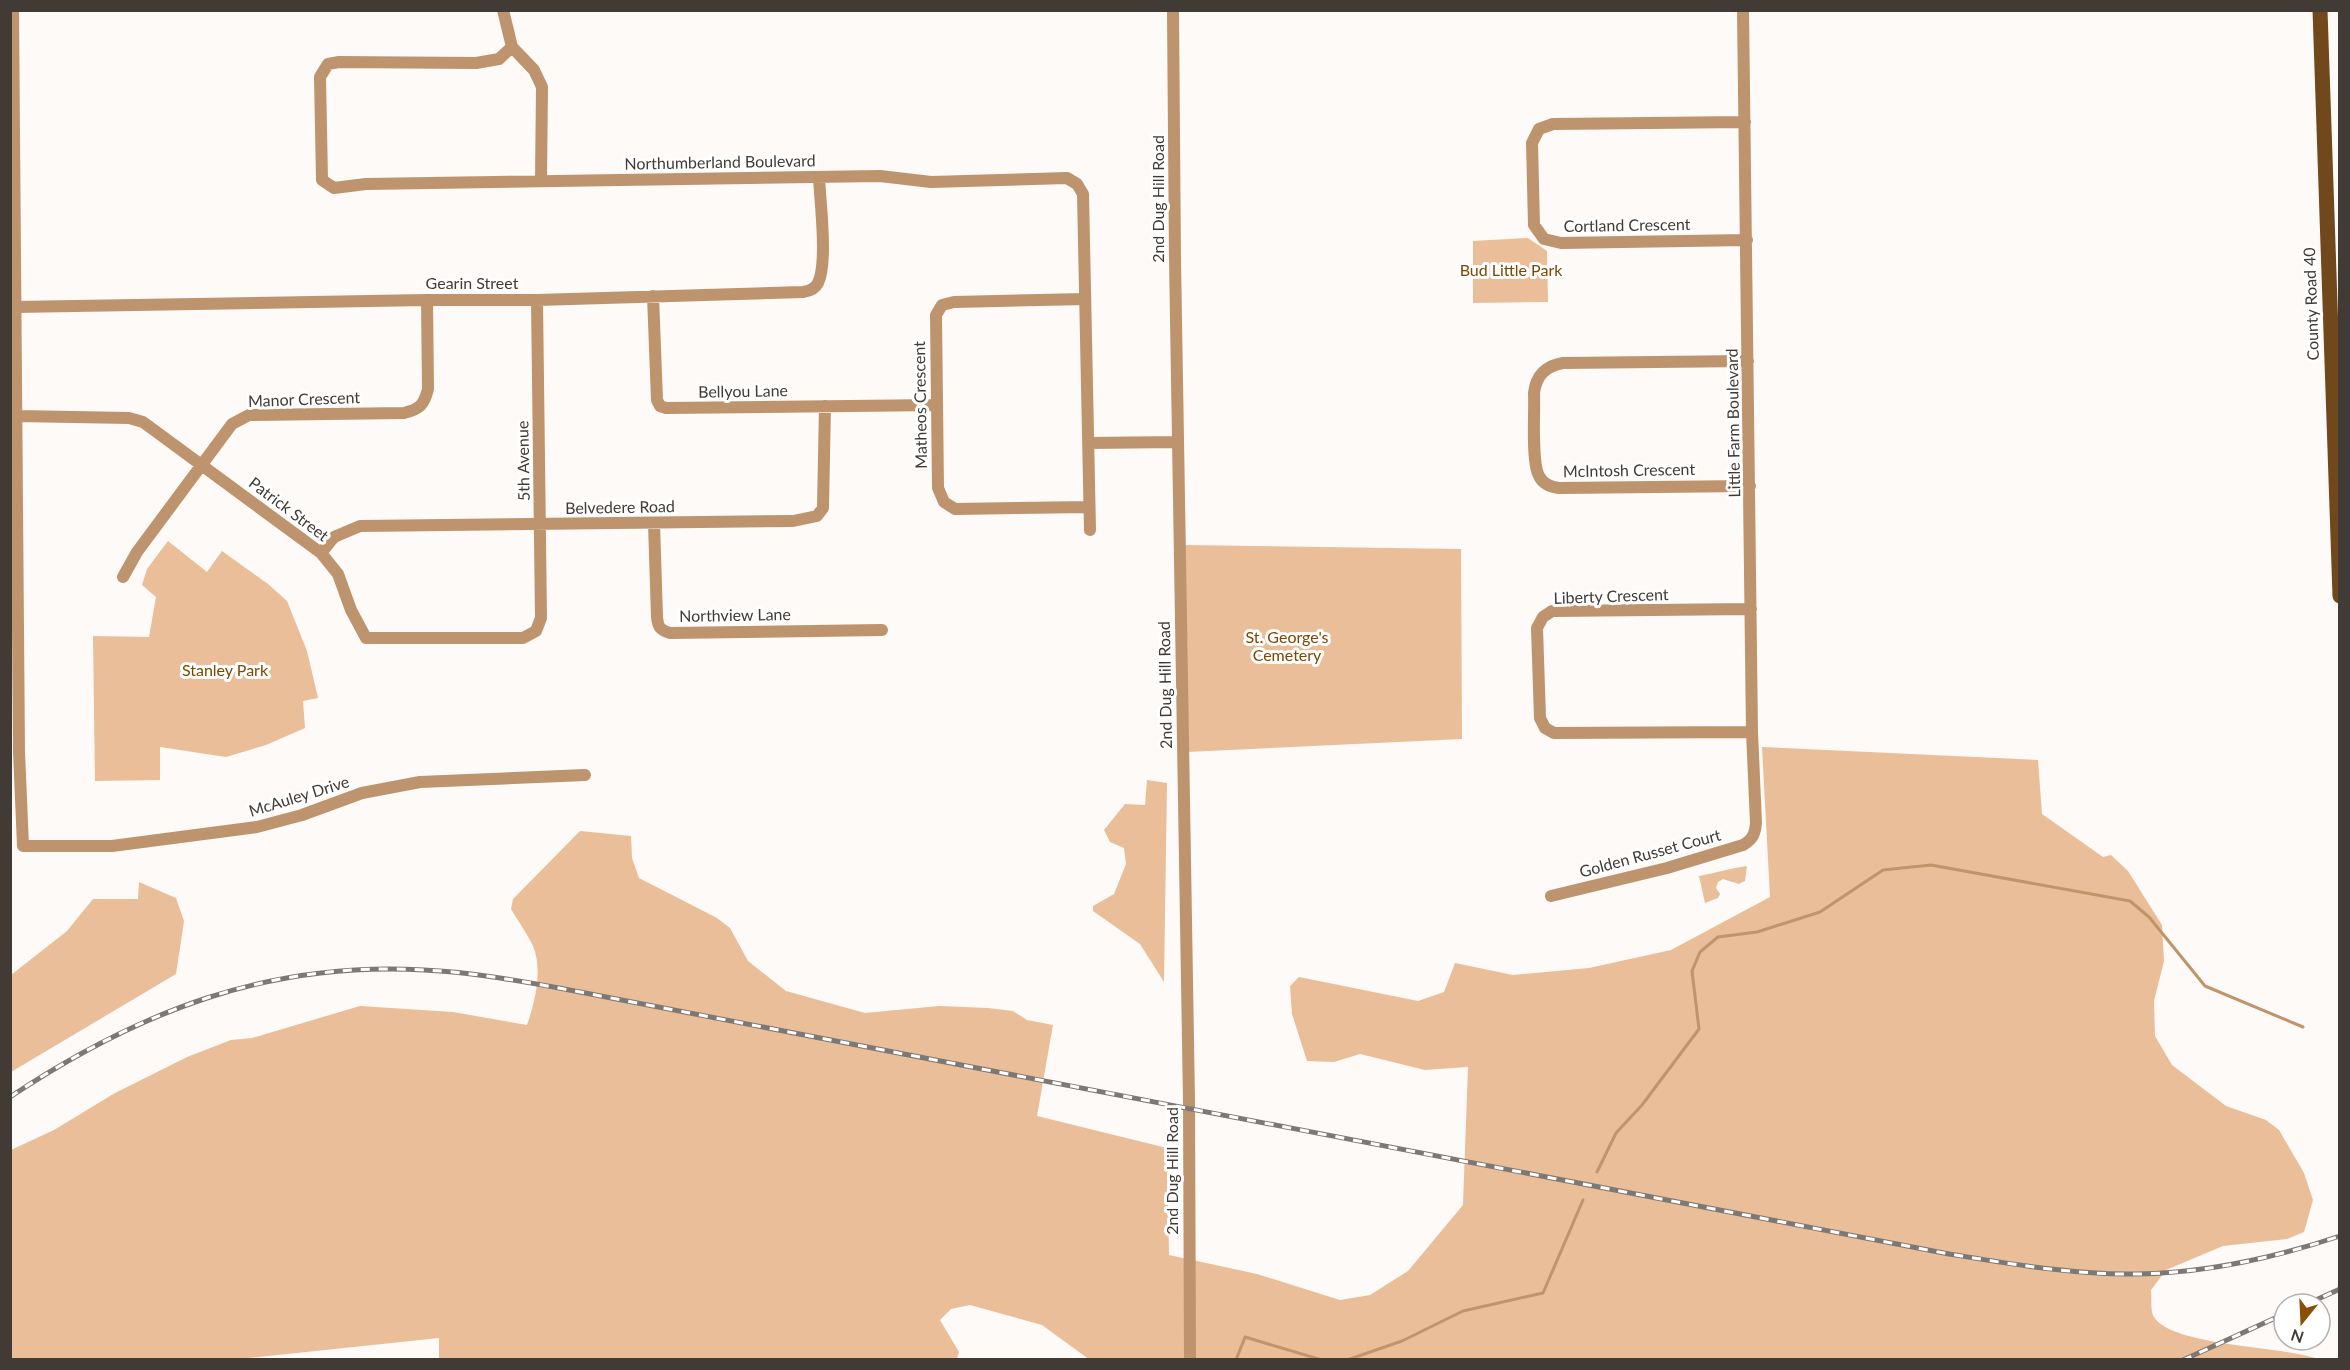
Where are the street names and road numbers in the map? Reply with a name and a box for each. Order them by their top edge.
street label: 2nd Dug Hill Road [1148,135,1167,263]
street label: Northumberland Boulevard [624,150,816,173]
street label: Cortland Crescent [1563,214,1691,235]
street label: County Road 40 [2299,247,2322,361]
street label: Gearin Street [426,273,519,292]
street label: Matheos Crescent [909,341,930,469]
street label: Little Farm Boulevard [1722,348,1743,498]
street label: Bellyou Lane [698,380,788,401]
street label: Manor Crescent [248,387,361,410]
street label: 5th Avenue [512,421,533,501]
street label: McIntosh Crescent [1563,459,1695,480]
street label: Patrick Street [246,473,333,545]
street label: Belvedere Road [565,496,675,517]
street label: Liberty Crescent [1553,584,1669,607]
street label: Northview Lane [679,604,791,625]
street label: 2nd Dug Hill Road [1154,621,1175,749]
street label: McAuley Drive [246,771,351,820]
street label: Golden Russet Court [1577,824,1723,881]
street label: 2nd Dug Hill Road [1162,1107,1181,1235]

